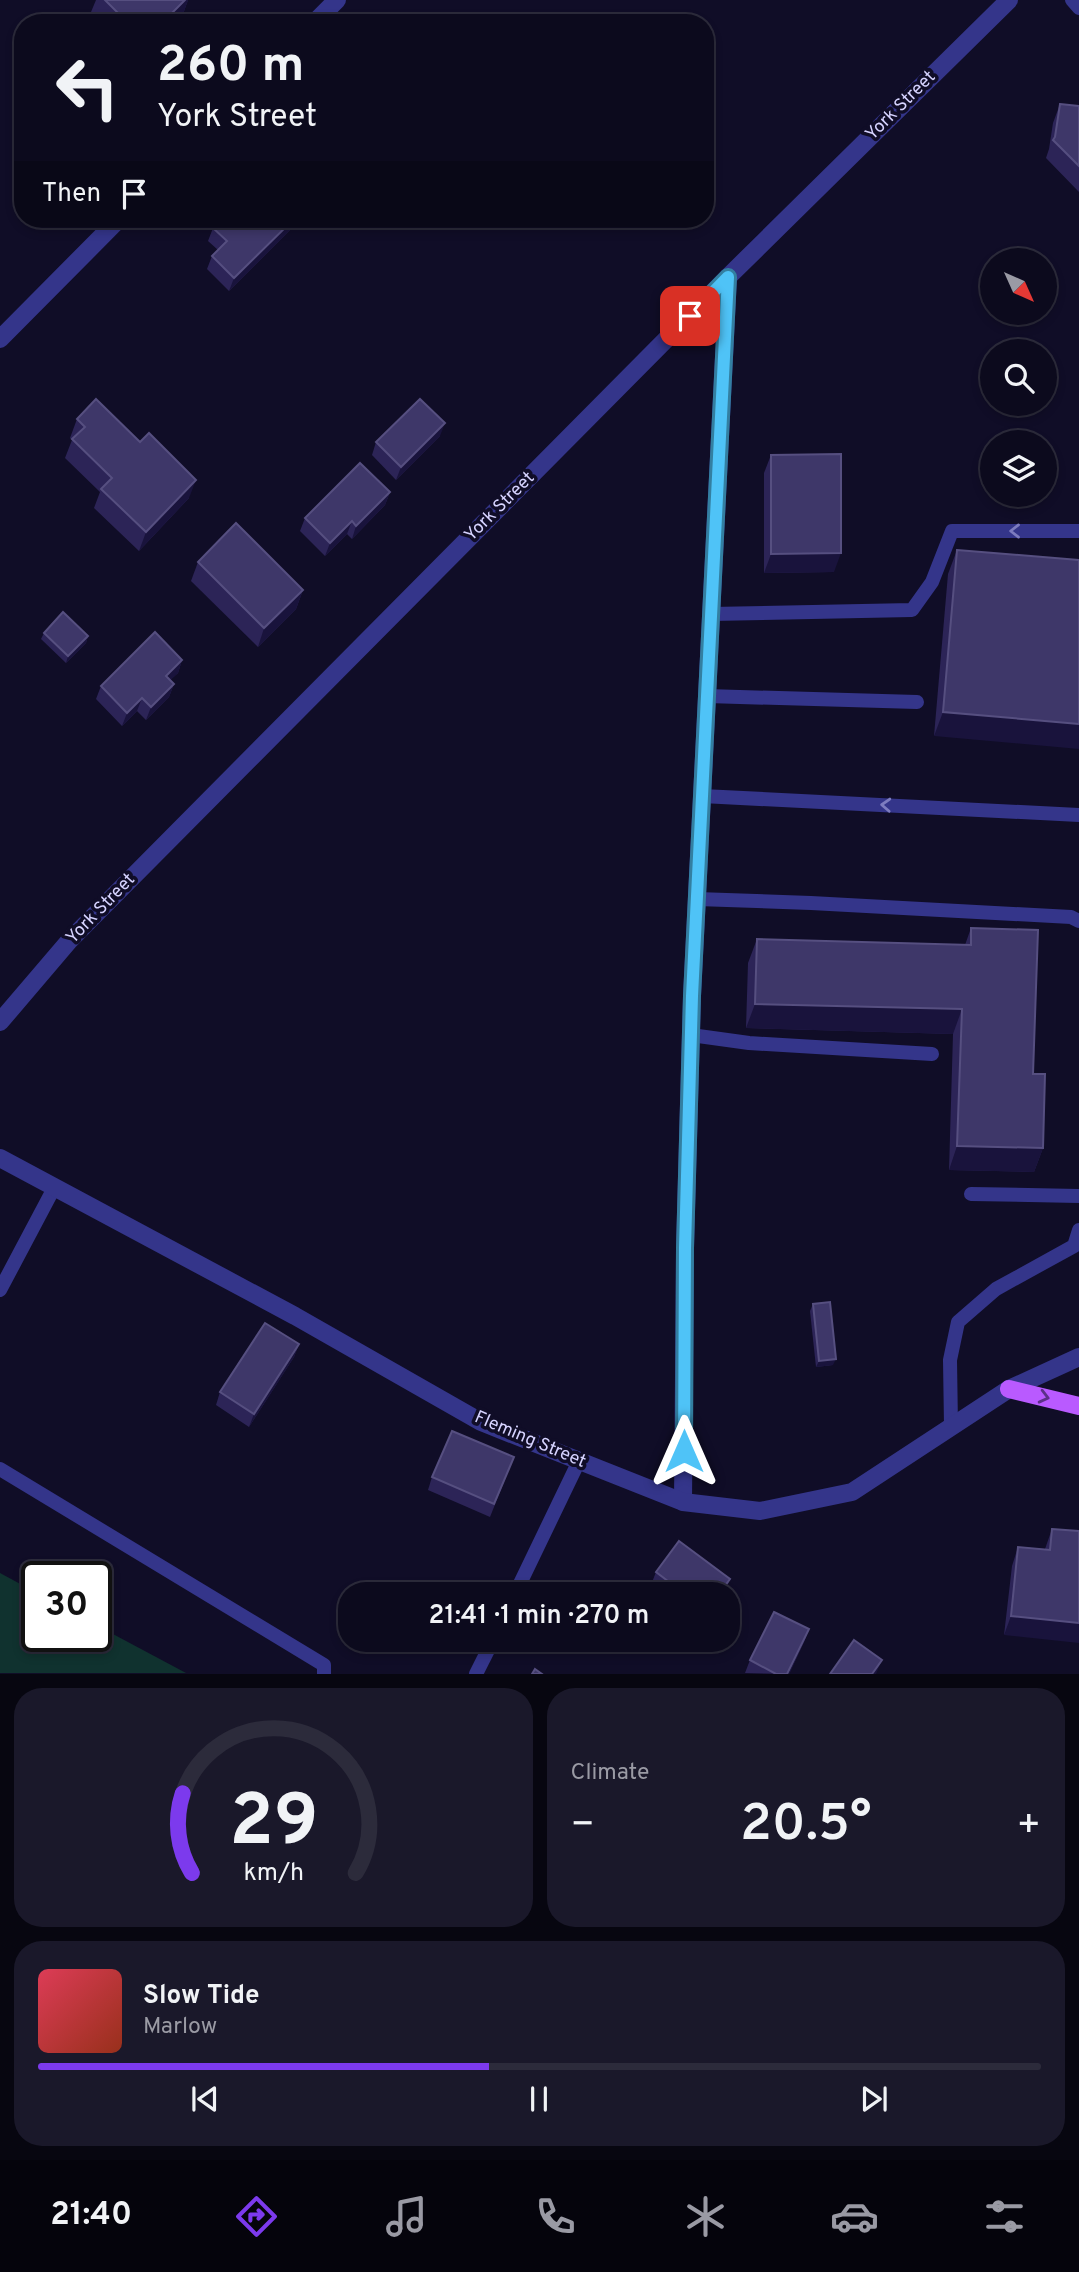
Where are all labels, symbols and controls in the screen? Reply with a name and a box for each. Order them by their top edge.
text: 260 m [157,37,304,99]
icon: left [42,42,133,133]
street label: York Street [861,66,941,146]
text: York Street [157,98,317,138]
icon: arrive [115,175,153,213]
text: Then [42,178,101,211]
north arrow [980,248,1057,326]
map controls [980,248,1057,507]
pin [660,286,720,346]
icon: arrive [671,297,709,335]
button: search [980,339,1057,416]
button: layers [980,430,1057,507]
street label: York Street [460,467,540,547]
one-way arrow [1010,523,1020,539]
one-way arrow [880,797,891,812]
street label: York Street [61,869,141,949]
one-way arrow [1038,1389,1050,1403]
street label: Fleming Street [471,1406,589,1474]
position arrow [647,1414,721,1488]
speed limit sign: 30 [21,1561,112,1652]
text: 21:41 · 1 min · 270 m [429,1600,649,1633]
text: Climate [571,1759,649,1788]
text: 29 [229,1780,318,1872]
text: 20.5° [740,1793,872,1859]
text: − [571,1802,595,1851]
text: + [1016,1802,1041,1851]
text: km/h [243,1858,304,1890]
text: Slow Tide [143,1980,260,2013]
text: Marlow [143,2013,217,2042]
icon: previous [186,2080,224,2118]
icon: pause [520,2080,558,2118]
icon: next [855,2080,893,2118]
icon: directions [232,2192,281,2241]
icon: music [382,2192,431,2241]
icon: phone [531,2192,580,2241]
icon: climate [681,2192,730,2241]
icon: car [830,2192,879,2241]
icon: filters [980,2192,1029,2241]
text: 21:40 [50,2196,132,2236]

